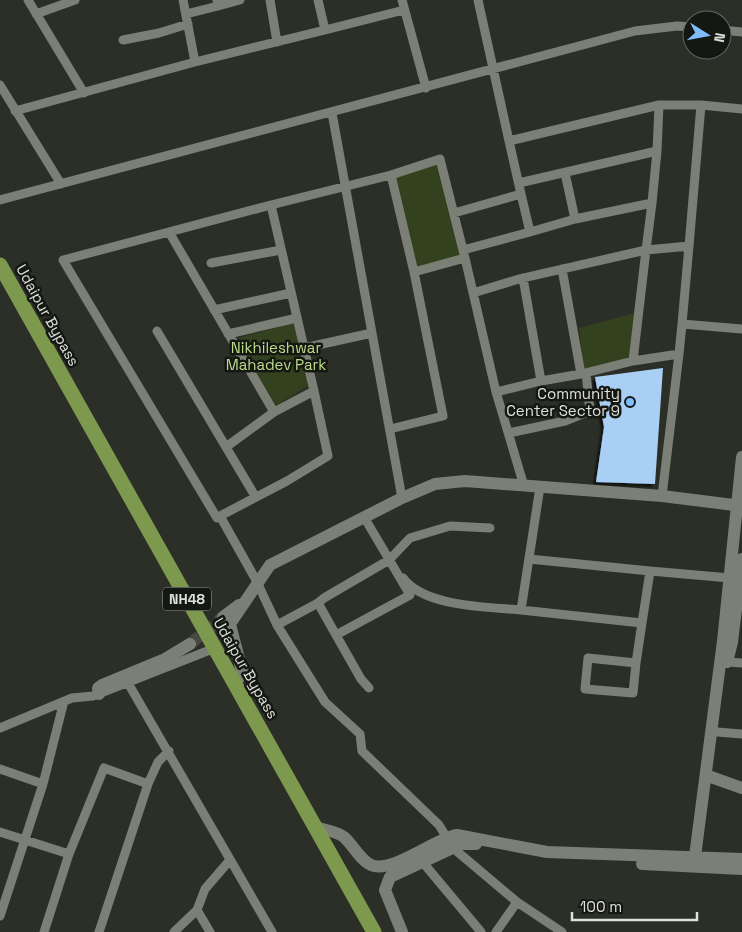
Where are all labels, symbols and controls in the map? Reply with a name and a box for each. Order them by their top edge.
north arrow [682,10,732,60]
text: N [710,31,729,44]
street label: Udaipur Bypass [12,261,84,369]
park label: Nikhileshwar Mahadev Park [226,338,326,374]
place label: Community Center Sector 9 [506,384,620,420]
marker: Community Center Sector 9 [624,396,636,408]
road number: NH48 [163,588,211,610]
street label: Udaipur Bypass [209,614,283,722]
scale bar [572,890,697,922]
text: 100 m [580,897,622,916]

